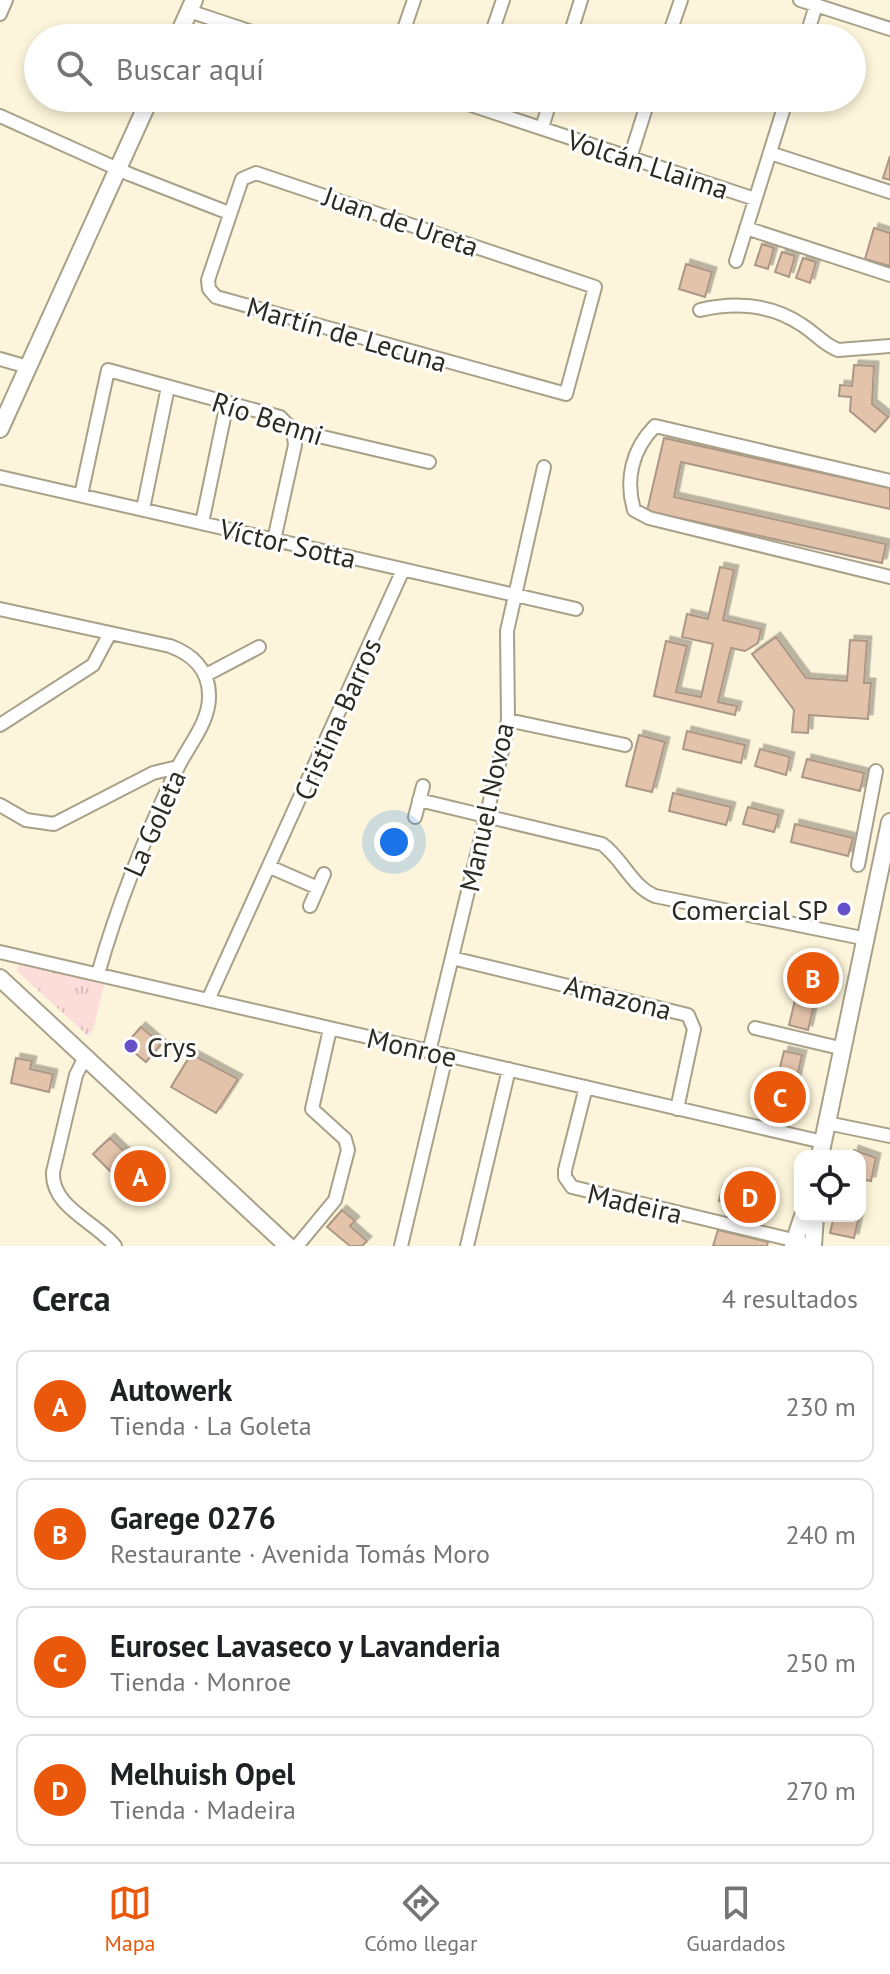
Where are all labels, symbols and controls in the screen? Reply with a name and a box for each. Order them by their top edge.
search box [24,24,866,112]
icon: search [52,46,96,90]
text: Buscar aquí [116,49,264,88]
street label: Volcán Llaima [562,120,733,207]
street label: Juan de Ureta [317,177,484,265]
street label: Martín de Lecuna [243,288,451,380]
street label: Río Benni [208,383,328,453]
street label: Víctor Sotta [215,509,360,577]
street label: Cristina Barros [285,632,389,806]
street label: Manuel Novoa [450,719,522,895]
street label: La Goleta [114,764,194,882]
your location [374,822,414,862]
place label: Comercial SP [671,891,828,928]
marker: Comercial SP [835,900,853,918]
pin: B [787,948,839,1008]
street label: Amazona [560,966,676,1028]
street label: Monroe [363,1019,461,1075]
place label: Crys [147,1028,197,1065]
marker: Crys [122,1037,140,1055]
pin: C [754,1067,806,1127]
pin: A [114,1146,166,1206]
map controls [794,1150,866,1222]
button: locate [794,1150,866,1222]
pin: D [724,1167,776,1227]
street label: Madeira [584,1174,686,1232]
text: Cerca [32,1276,111,1320]
text: 4 resultados [722,1282,858,1315]
text: Autowerk [110,1370,232,1409]
text: A [52,1390,68,1423]
text: 230 m [785,1390,856,1423]
text: Tienda · La Goleta [110,1409,312,1442]
text: Garege 0276 [110,1498,276,1537]
text: B [52,1518,68,1551]
text: 240 m [785,1518,856,1551]
text: Restaurante · Avenida Tomás Moro [110,1537,490,1570]
text: Eurosec Lavaseco y Lavanderia [110,1626,500,1665]
text: C [53,1646,67,1679]
text: 250 m [785,1646,856,1679]
text: Tienda · Monroe [110,1665,291,1698]
text: Melhuish Opel [110,1754,295,1793]
text: D [52,1774,68,1807]
text: 270 m [785,1774,856,1807]
text: Tienda · Madeira [110,1793,296,1826]
tab: Mapa [104,1881,156,1957]
tab: Cómo llegar [364,1881,477,1957]
tab: Guardados [686,1881,786,1957]

